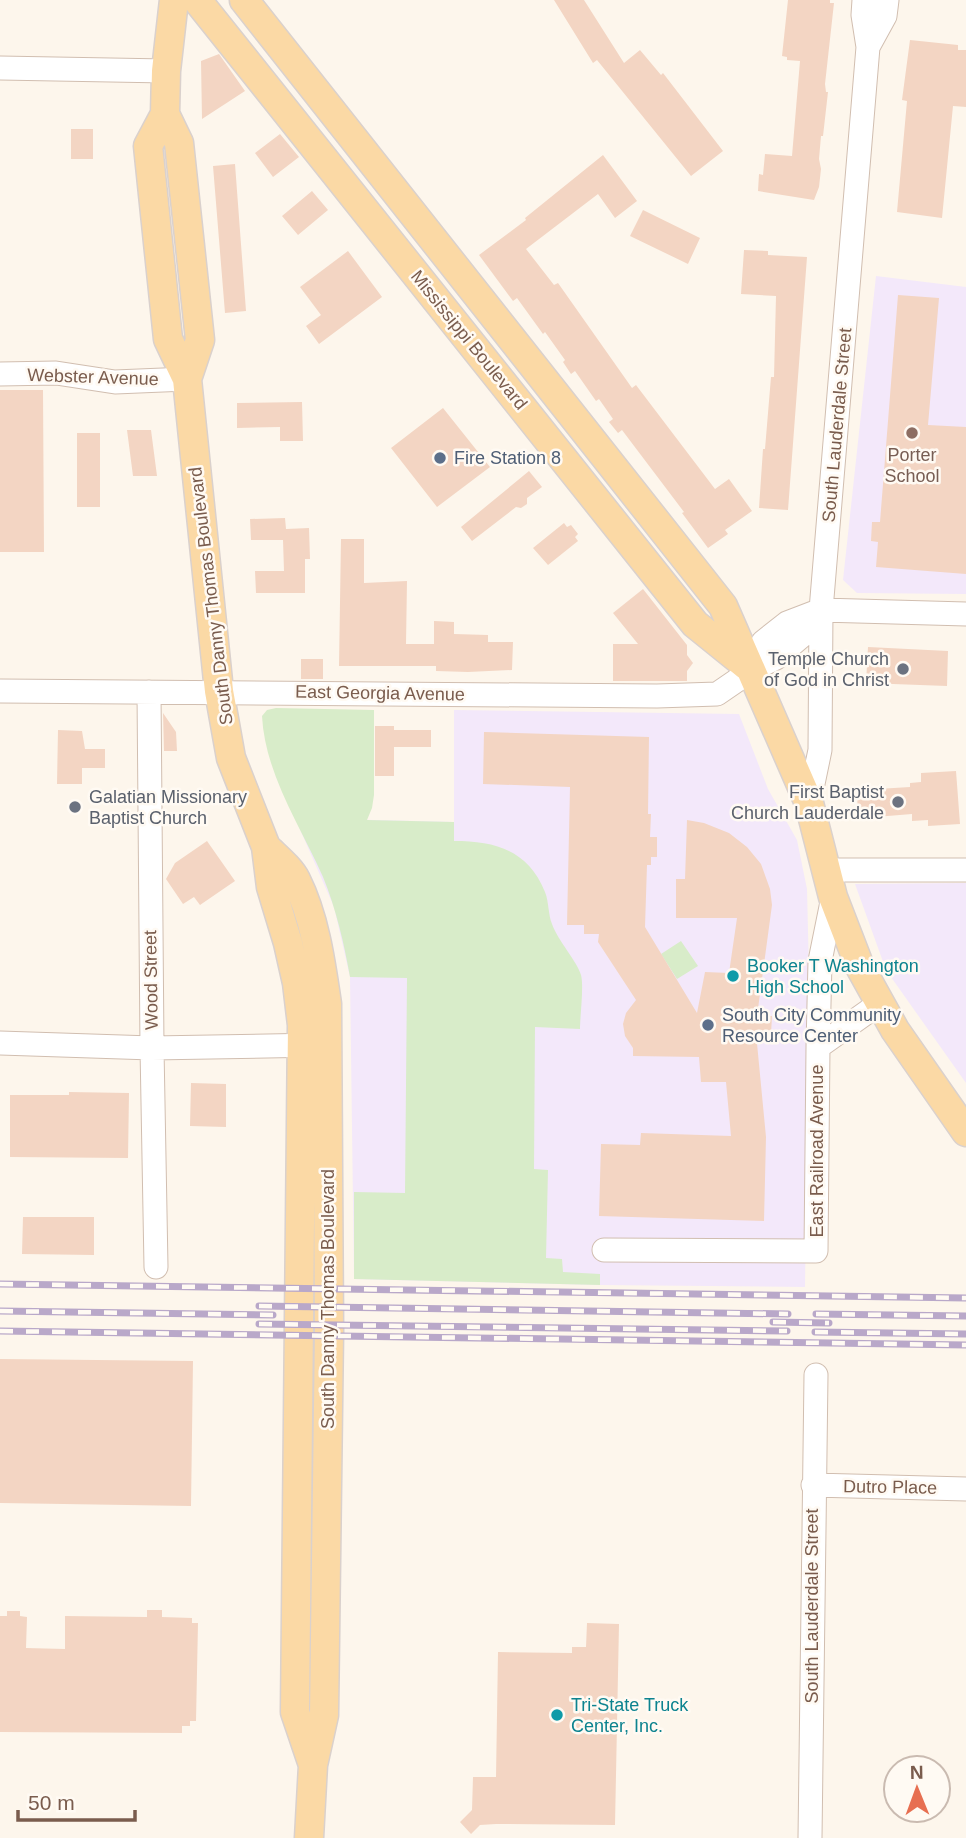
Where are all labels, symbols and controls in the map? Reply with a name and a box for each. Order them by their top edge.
street label: Mississippi Boulevard [407,266,531,414]
street label: South Lauderdale Street [819,327,855,523]
street label: Webster Avenue [27,365,159,389]
marker: Porter School [904,425,920,441]
place label: Porter School [884,445,940,486]
place label: Fire Station 8 [454,448,561,468]
marker: Fire Station 8 [432,450,448,466]
street label: South Danny Thomas Boulevard [185,466,237,726]
place label: Temple Church of God in Christ [764,649,889,690]
marker: Temple Church of God in Christ [895,661,911,677]
street label: East Georgia Avenue [295,682,465,704]
place label: First Baptist Church Lauderdale [731,782,884,823]
place label: Galatian Missionary Baptist Church [89,787,247,828]
marker: First Baptist Church Lauderdale [890,794,906,810]
marker: Galatian Missionary Baptist Church [67,799,83,815]
street label: Wood Street [140,930,162,1030]
place label: Booker T Washington High School [747,956,919,997]
marker: Booker T Washington High School [725,968,741,984]
place label: South City Community Resource Center [722,1005,901,1046]
marker: South City Community Resource Center [700,1017,716,1033]
street label: East Railroad Avenue [807,1065,827,1237]
street label: South Danny Thomas Boulevard [318,1169,338,1429]
street label: Dutro Place [843,1476,937,1498]
street label: South Lauderdale Street [802,1508,822,1704]
place label: Tri-State Truck Center, Inc. [571,1695,689,1736]
marker: Tri-State Truck Center, Inc. [549,1707,565,1723]
north arrow [882,1754,952,1824]
text: N [910,1762,924,1783]
scale bar [18,1778,135,1822]
text: 50 m [28,1791,75,1814]

